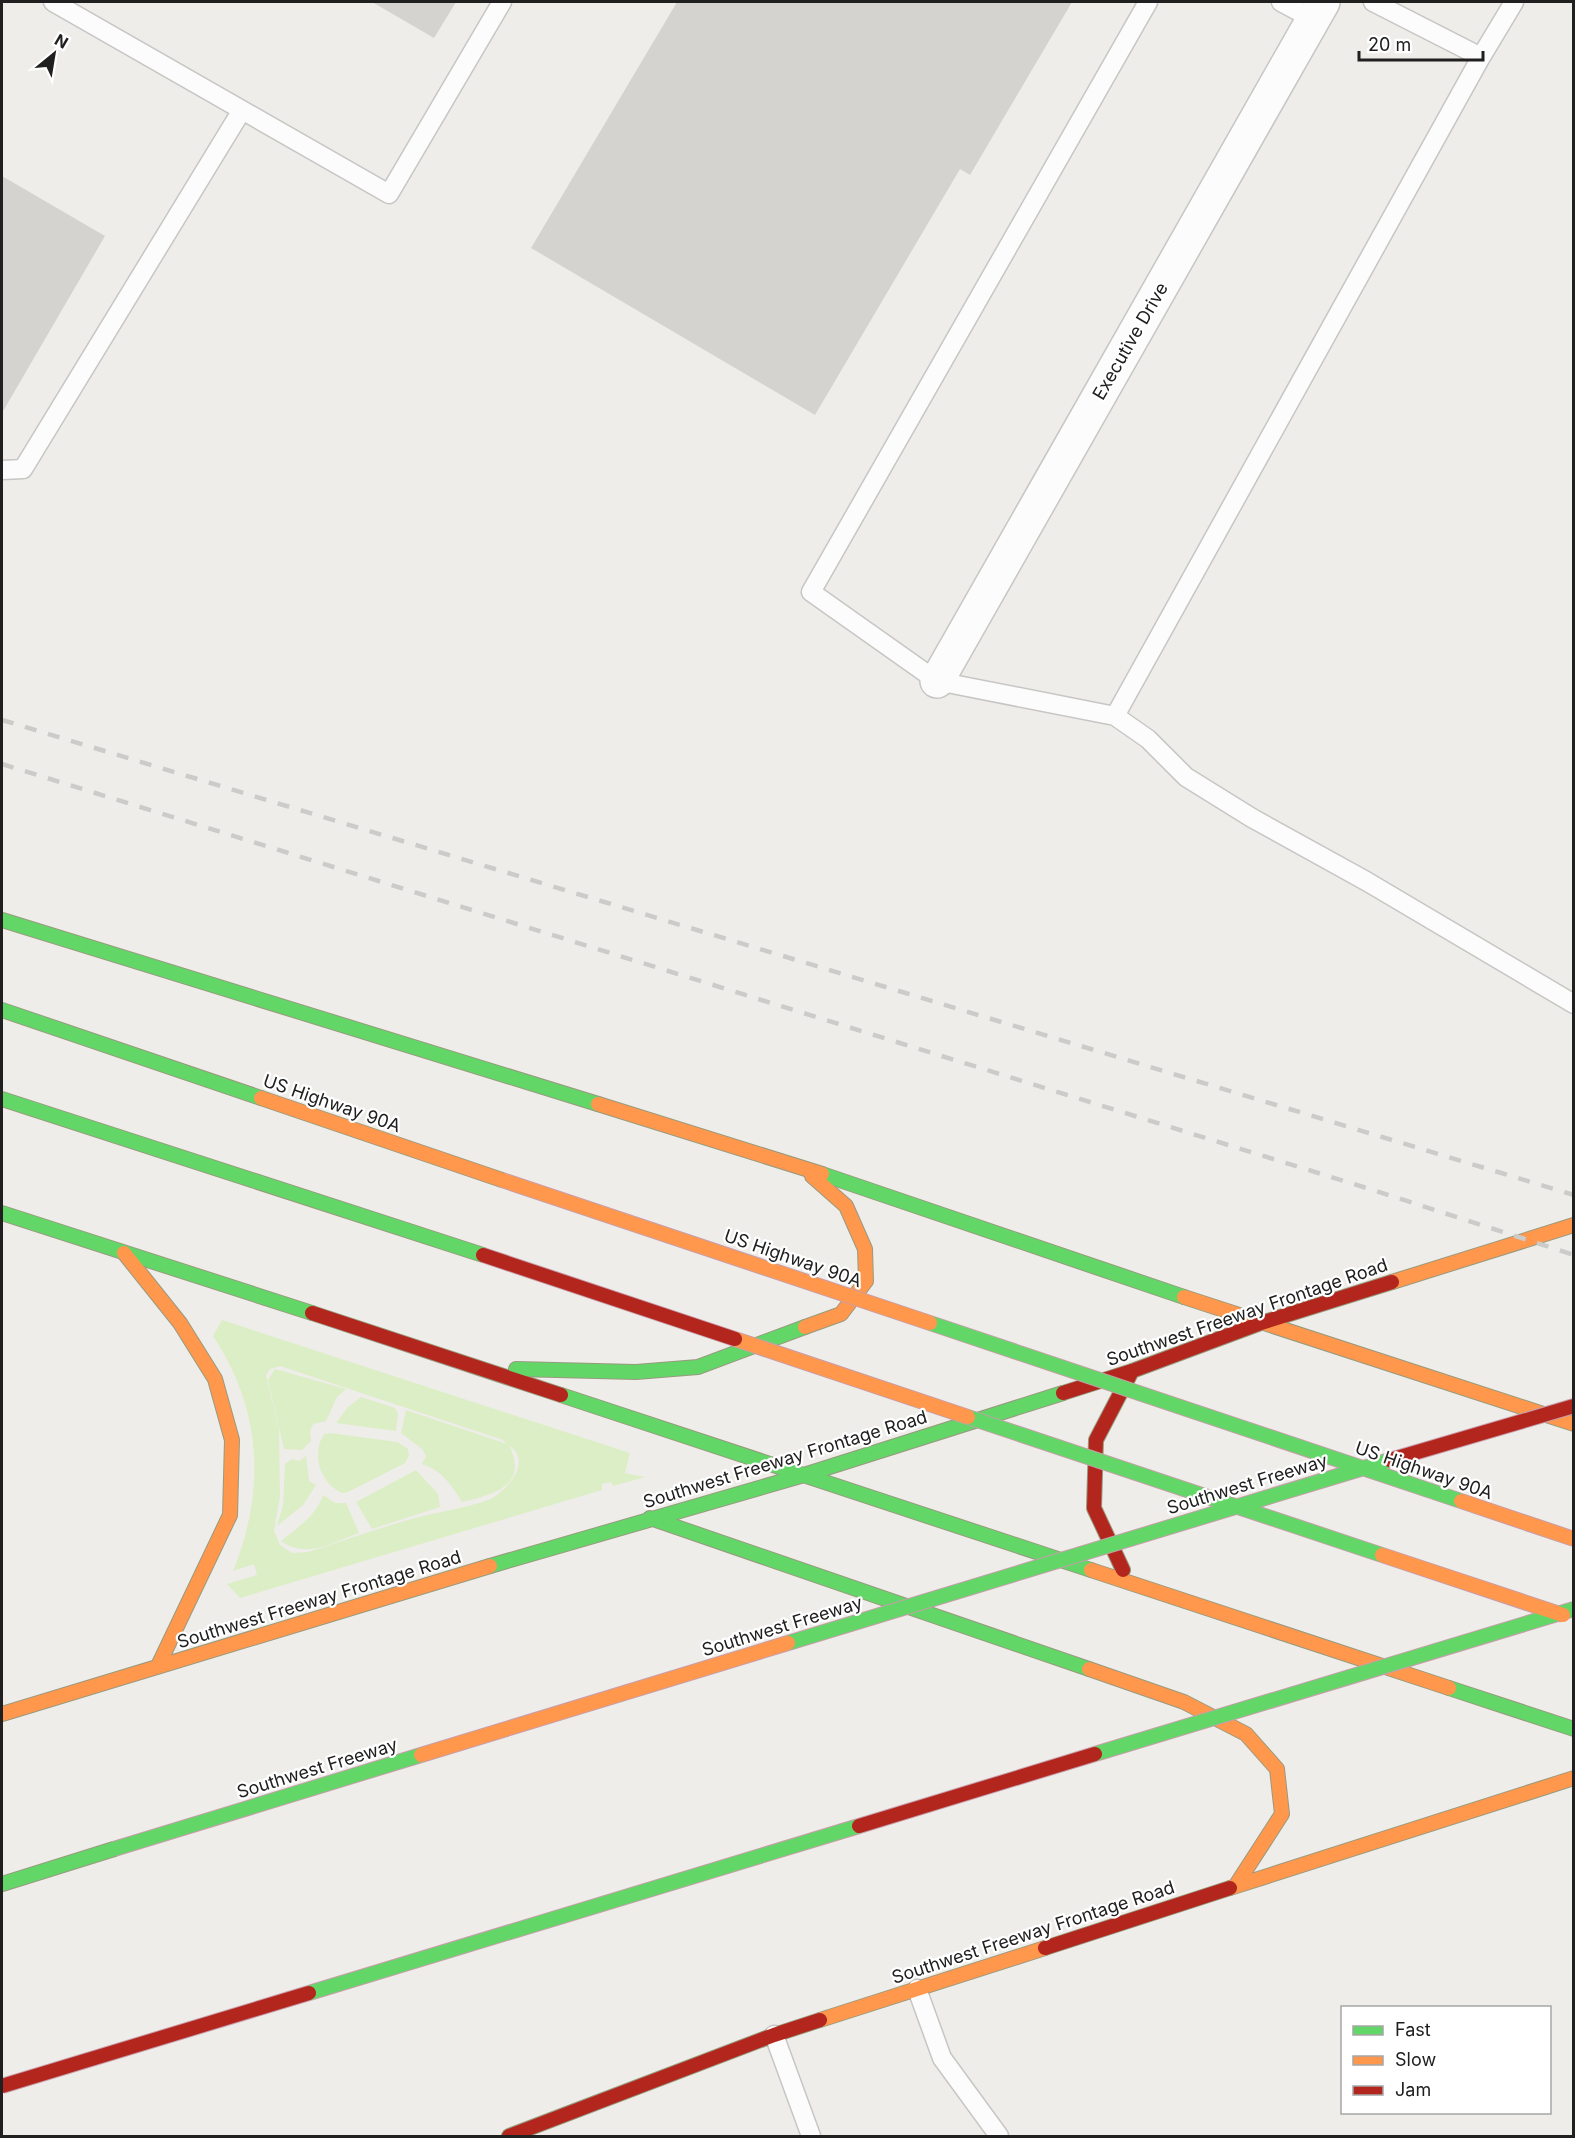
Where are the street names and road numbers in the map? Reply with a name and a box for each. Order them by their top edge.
street label: Executive Drive [1088,279,1172,403]
street label: US Highway 90A [260,1070,404,1136]
street label: US Highway 90A [721,1225,865,1291]
street label: Southwest Freeway Frontage Road [1104,1254,1390,1370]
street label: Southwest Freeway Frontage Road [640,1406,930,1512]
street label: US Highway 90A [1352,1437,1496,1503]
street label: Southwest Freeway [1164,1450,1330,1518]
street label: Southwest Freeway Frontage Road [174,1546,464,1652]
street label: Southwest Freeway [699,1592,865,1660]
street label: Southwest Freeway [234,1734,400,1802]
street label: Southwest Freeway Frontage Road [889,1876,1177,1988]

